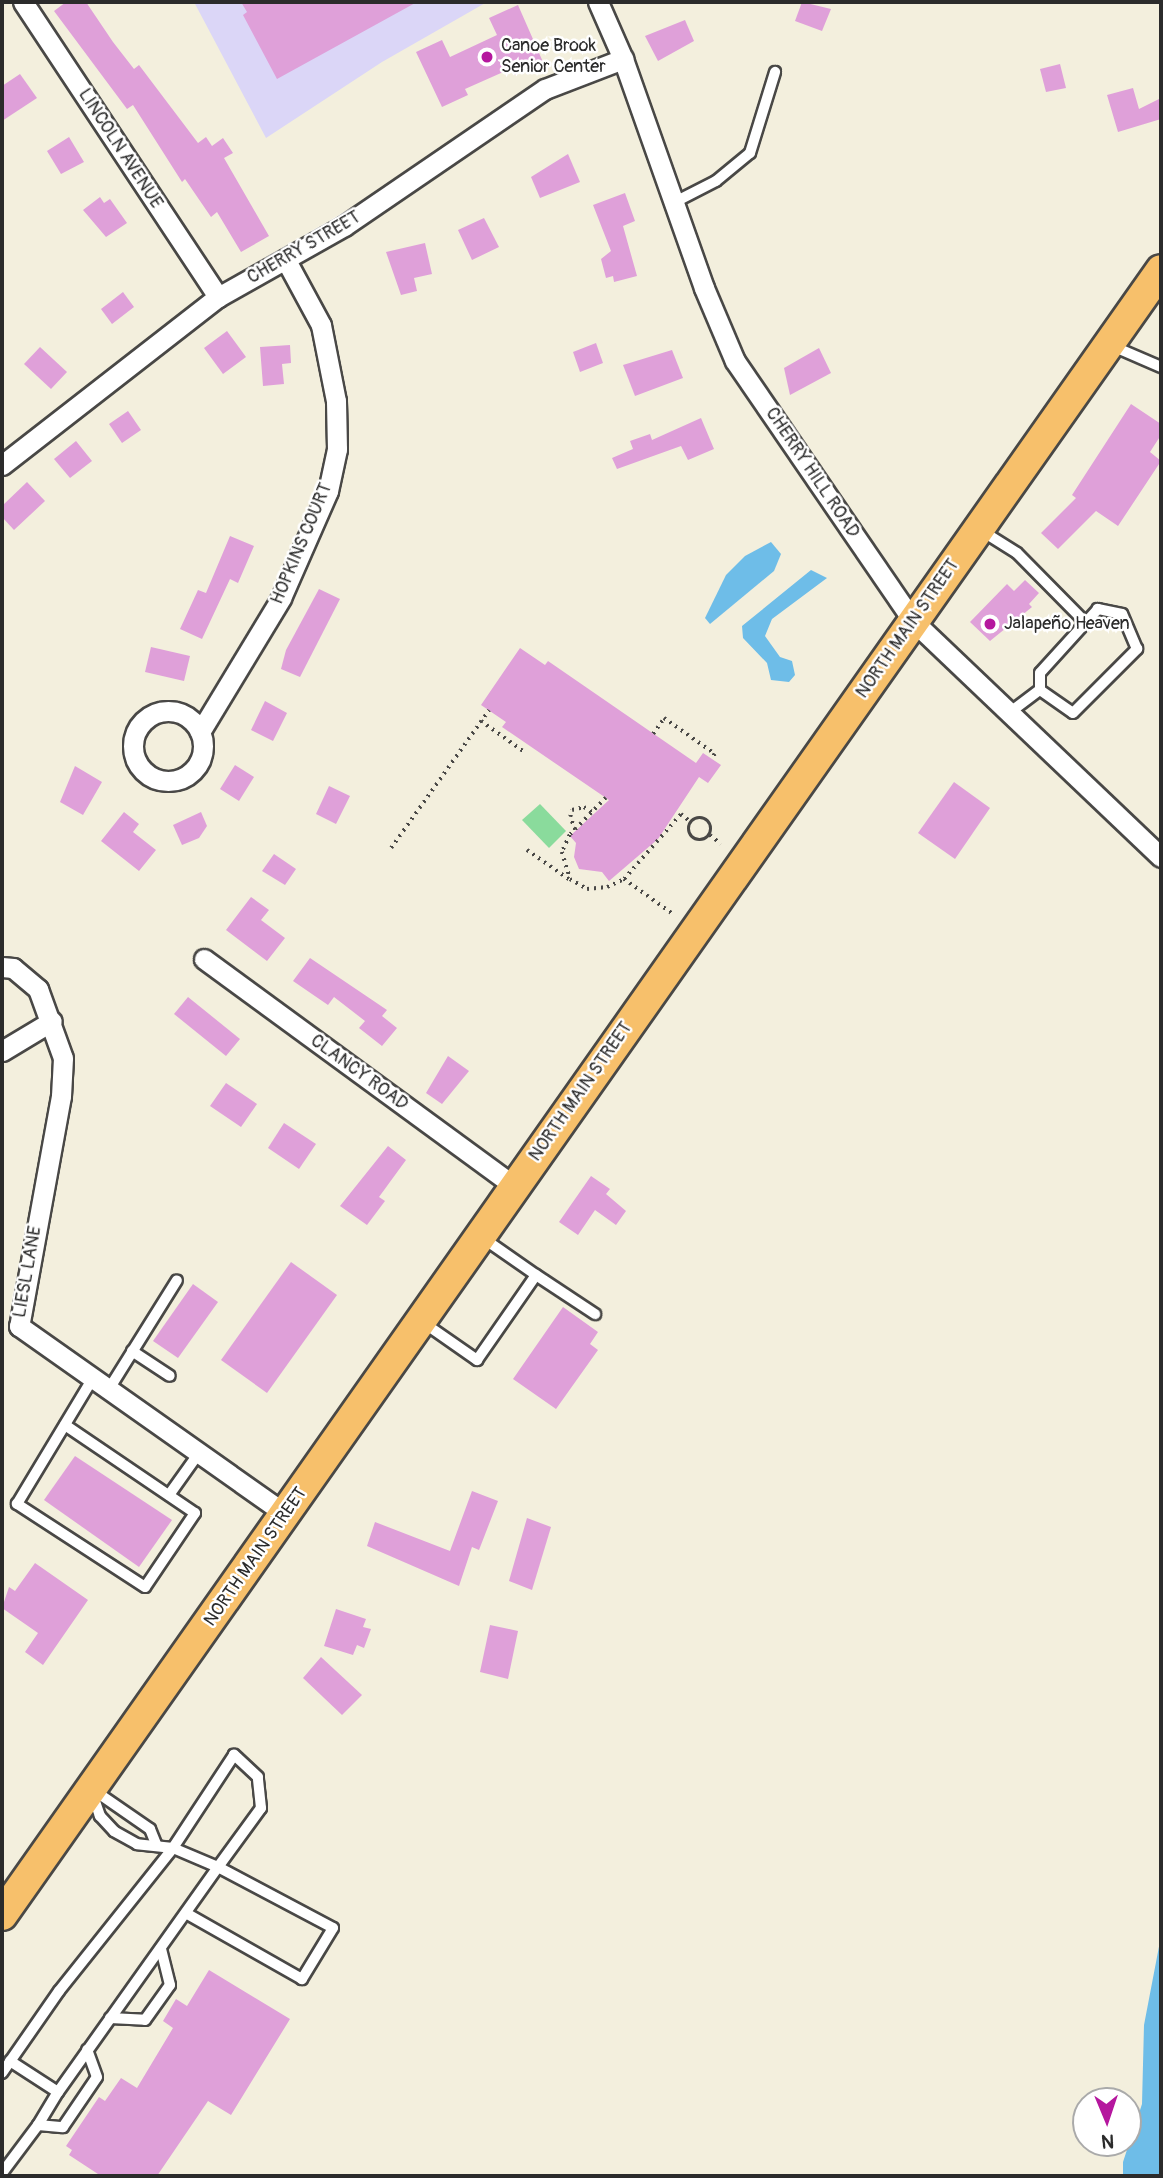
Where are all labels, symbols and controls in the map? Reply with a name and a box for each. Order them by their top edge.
place label: Canoe Brook Senior Center [501,36,606,78]
marker: Canoe Brook Senior Center [479,49,495,65]
street label: LINCOLN AVENUE [73,85,167,213]
street label: CHERRY STREET [244,207,364,289]
street label: CHERRY HILL ROAD [760,404,864,542]
street label: HOPKINS COURT [267,480,337,608]
street label: NORTH MAIN STREET [852,555,964,703]
place label: Jalapeño Heaven [1004,613,1130,635]
marker: Jalapeño Heaven [982,616,998,632]
street label: NORTH MAIN STREET [525,1018,637,1166]
street label: CLANCY ROAD [306,1030,412,1116]
street label: LIESL LANE [9,1225,47,1319]
street label: NORTH MAIN STREET [200,1483,312,1631]
north arrow [1072,2087,1142,2157]
text: N [1101,2129,1115,2153]

